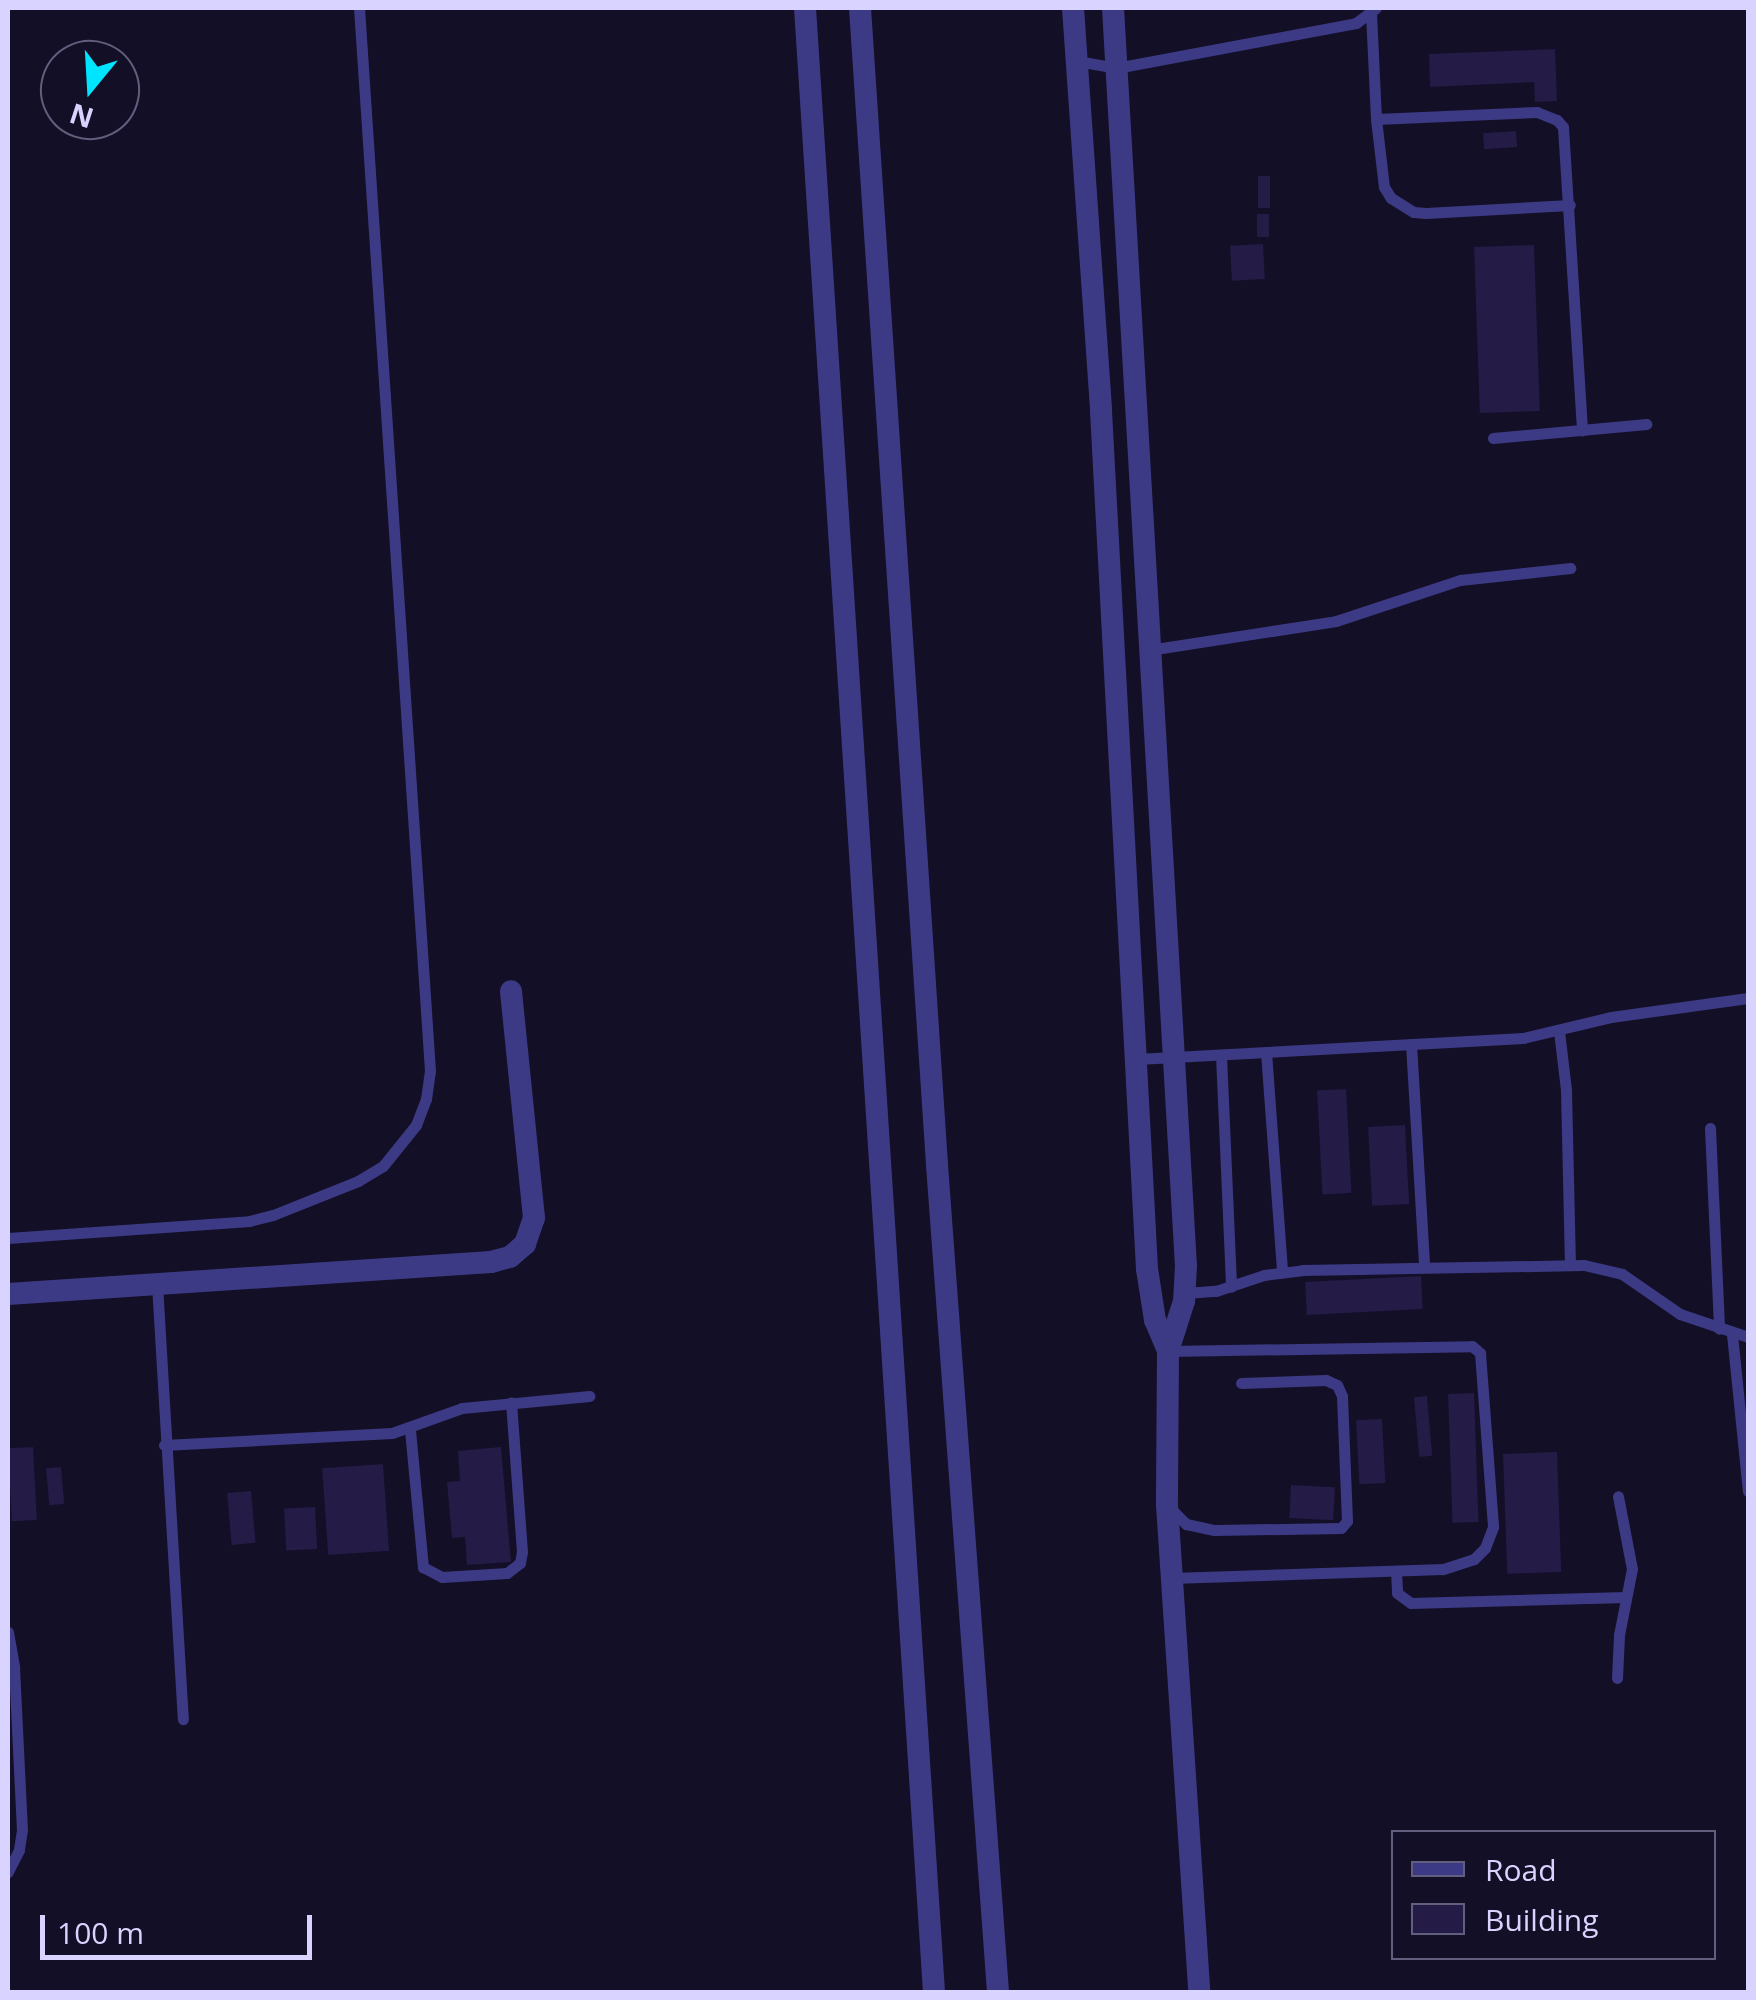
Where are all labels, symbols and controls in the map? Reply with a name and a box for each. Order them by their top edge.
north arrow [40,40,140,140]
text: N [65,95,98,138]
legend [1391,1830,1716,1960]
text: Road [1485,1849,1557,1890]
scale bar [45,1895,318,1957]
text: Building [1485,1899,1599,1940]
text: 100 m [57,1912,144,1953]

